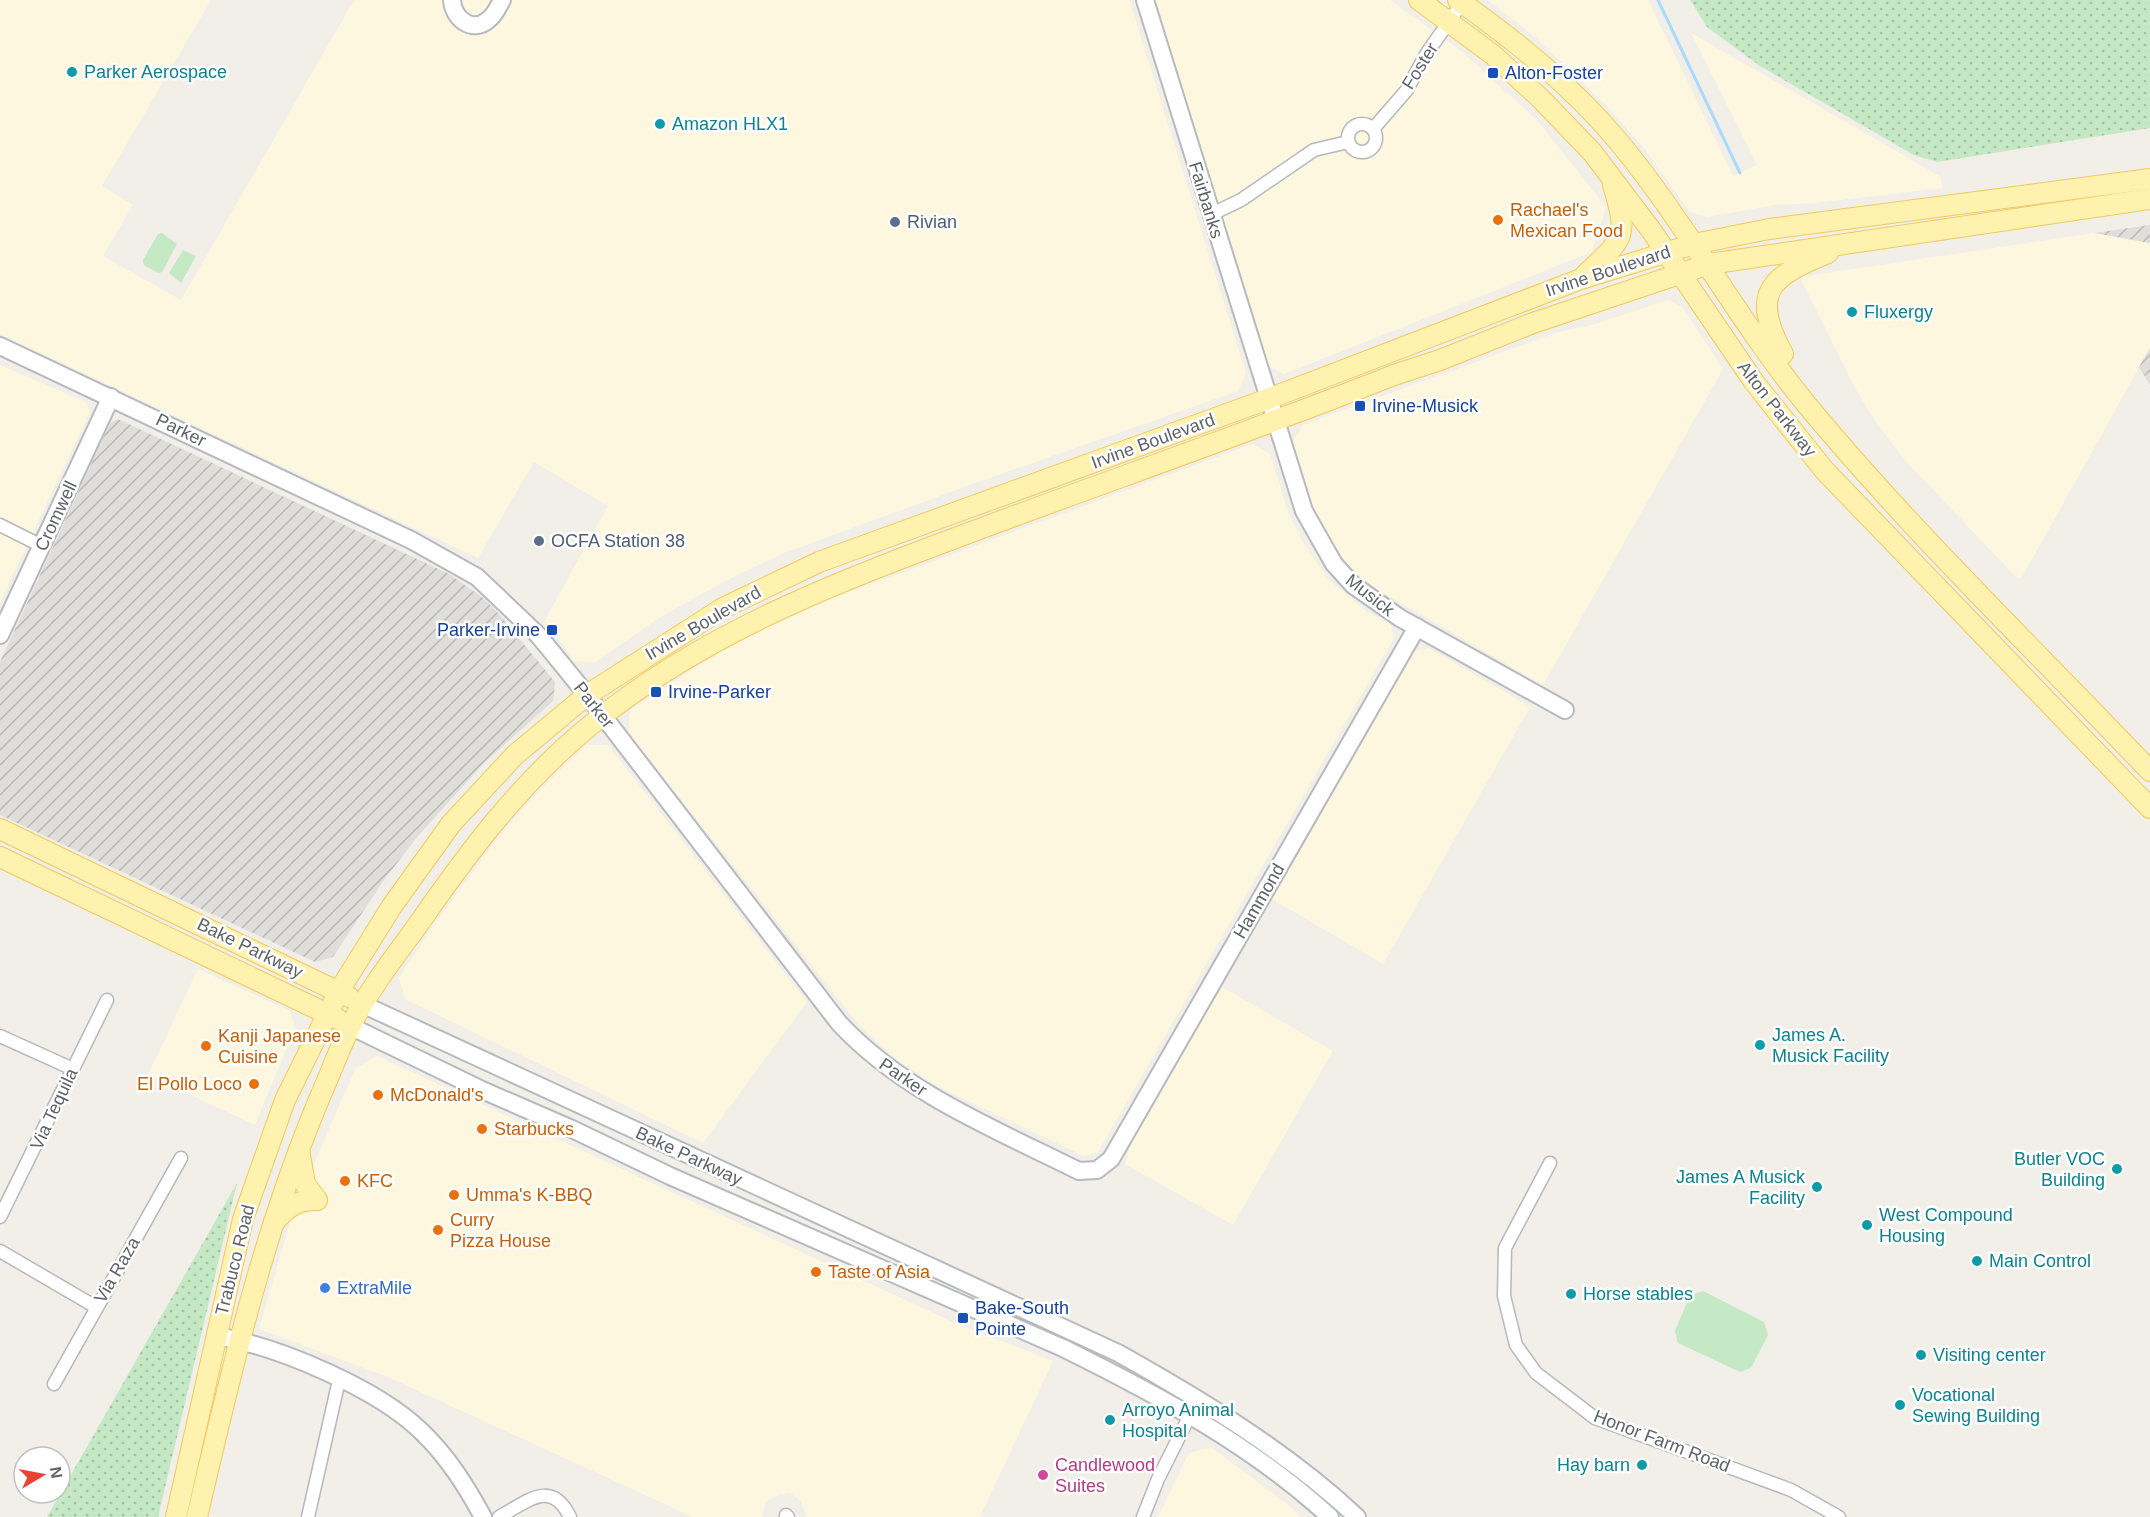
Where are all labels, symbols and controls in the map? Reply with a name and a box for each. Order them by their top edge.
street label: Foster [1398,39,1442,93]
place label: Parker Aerospace [84,62,227,82]
place label: Alton-Foster [1505,63,1603,83]
marker: Parker Aerospace [65,65,79,79]
marker: Alton-Foster [1486,66,1500,80]
place label: Amazon HLX1 [672,114,788,134]
marker: Amazon HLX1 [653,117,667,131]
street label: Fairbanks [1185,159,1227,241]
place label: Rachael's Mexican Food [1510,200,1623,241]
place label: Rivian [907,212,957,232]
marker: Rachael's Mexican Food [1491,213,1505,227]
marker: Rivian [888,215,902,229]
street label: Irvine Boulevard [1543,241,1673,301]
place label: Fluxergy [1864,302,1933,322]
marker: Fluxergy [1845,305,1859,319]
street label: Alton Parkway [1734,358,1820,460]
place label: Irvine-Musick [1372,396,1479,416]
marker: Irvine-Musick [1353,399,1367,413]
street label: Parker [153,409,209,451]
street label: Irvine Boulevard [1088,409,1218,473]
street label: Cromwell [31,478,81,554]
place label: OCFA Station 38 [551,531,685,551]
marker: OCFA Station 38 [532,534,546,548]
street label: Musick [1342,570,1399,621]
street label: Irvine Boulevard [642,582,764,664]
place label: Parker-Irvine [437,620,540,640]
marker: Parker-Irvine [545,623,559,637]
street label: Parker [570,678,618,732]
place label: Irvine-Parker [668,682,771,702]
marker: Irvine-Parker [649,685,663,699]
street label: Hammond [1230,860,1288,942]
street label: Bake Parkway [194,914,306,982]
place label: James A. Musick Facility [1772,1025,1889,1066]
place label: Kanji Japanese Cuisine [218,1026,341,1067]
marker: James A. Musick Facility [1753,1038,1767,1052]
marker: Kanji Japanese Cuisine [199,1039,213,1053]
street label: Parker [875,1054,931,1100]
street label: Via Tequila [26,1064,82,1153]
place label: El Pollo Loco [137,1074,242,1094]
marker: El Pollo Loco [247,1077,261,1091]
place label: McDonald's [390,1085,483,1105]
marker: McDonald's [371,1088,385,1102]
place label: Starbucks [494,1119,574,1139]
marker: Starbucks [475,1122,489,1136]
street label: Bake Parkway [633,1123,745,1189]
place label: Butler VOC Building [2014,1149,2105,1190]
marker: Butler VOC Building [2110,1162,2124,1176]
place label: James A Musick Facility [1676,1167,1806,1208]
place label: KFC [357,1171,393,1191]
marker: KFC [338,1174,352,1188]
marker: James A Musick Facility [1810,1180,1824,1194]
place label: Umma's K-BBQ [466,1185,592,1205]
marker: Umma's K-BBQ [447,1188,461,1202]
street label: Trabuco Road [212,1203,258,1317]
place label: West Compound Housing [1879,1205,2013,1246]
place label: Curry Pizza House [450,1210,551,1251]
marker: West Compound Housing [1860,1218,1874,1232]
marker: Curry Pizza House [431,1223,445,1237]
street label: Via Raza [90,1233,144,1306]
place label: Main Control [1989,1251,2091,1271]
marker: Main Control [1970,1254,1984,1268]
place label: Taste of Asia [828,1262,931,1282]
marker: Taste of Asia [809,1265,823,1279]
place label: ExtraMile [337,1278,412,1298]
marker: ExtraMile [318,1281,332,1295]
place label: Horse stables [1583,1284,1693,1304]
marker: Horse stables [1564,1287,1578,1301]
place label: Bake-South Pointe [975,1298,1069,1339]
marker: Bake-South Pointe [956,1311,970,1325]
place label: Visiting center [1933,1345,2046,1365]
marker: Visiting center [1914,1348,1928,1362]
place label: Vocational Sewing Building [1912,1385,2040,1426]
marker: Vocational Sewing Building [1893,1398,1907,1412]
place label: Arroyo Animal Hospital [1122,1400,1234,1441]
street label: Honor Farm Road [1591,1406,1733,1476]
marker: Arroyo Animal Hospital [1103,1413,1117,1427]
north arrow [12,1445,72,1505]
place label: Candlewood Suites [1055,1455,1155,1496]
place label: Hay barn [1557,1455,1630,1475]
marker: Hay barn [1635,1458,1649,1472]
text: N [47,1465,66,1480]
marker: Candlewood Suites [1036,1468,1050,1482]

